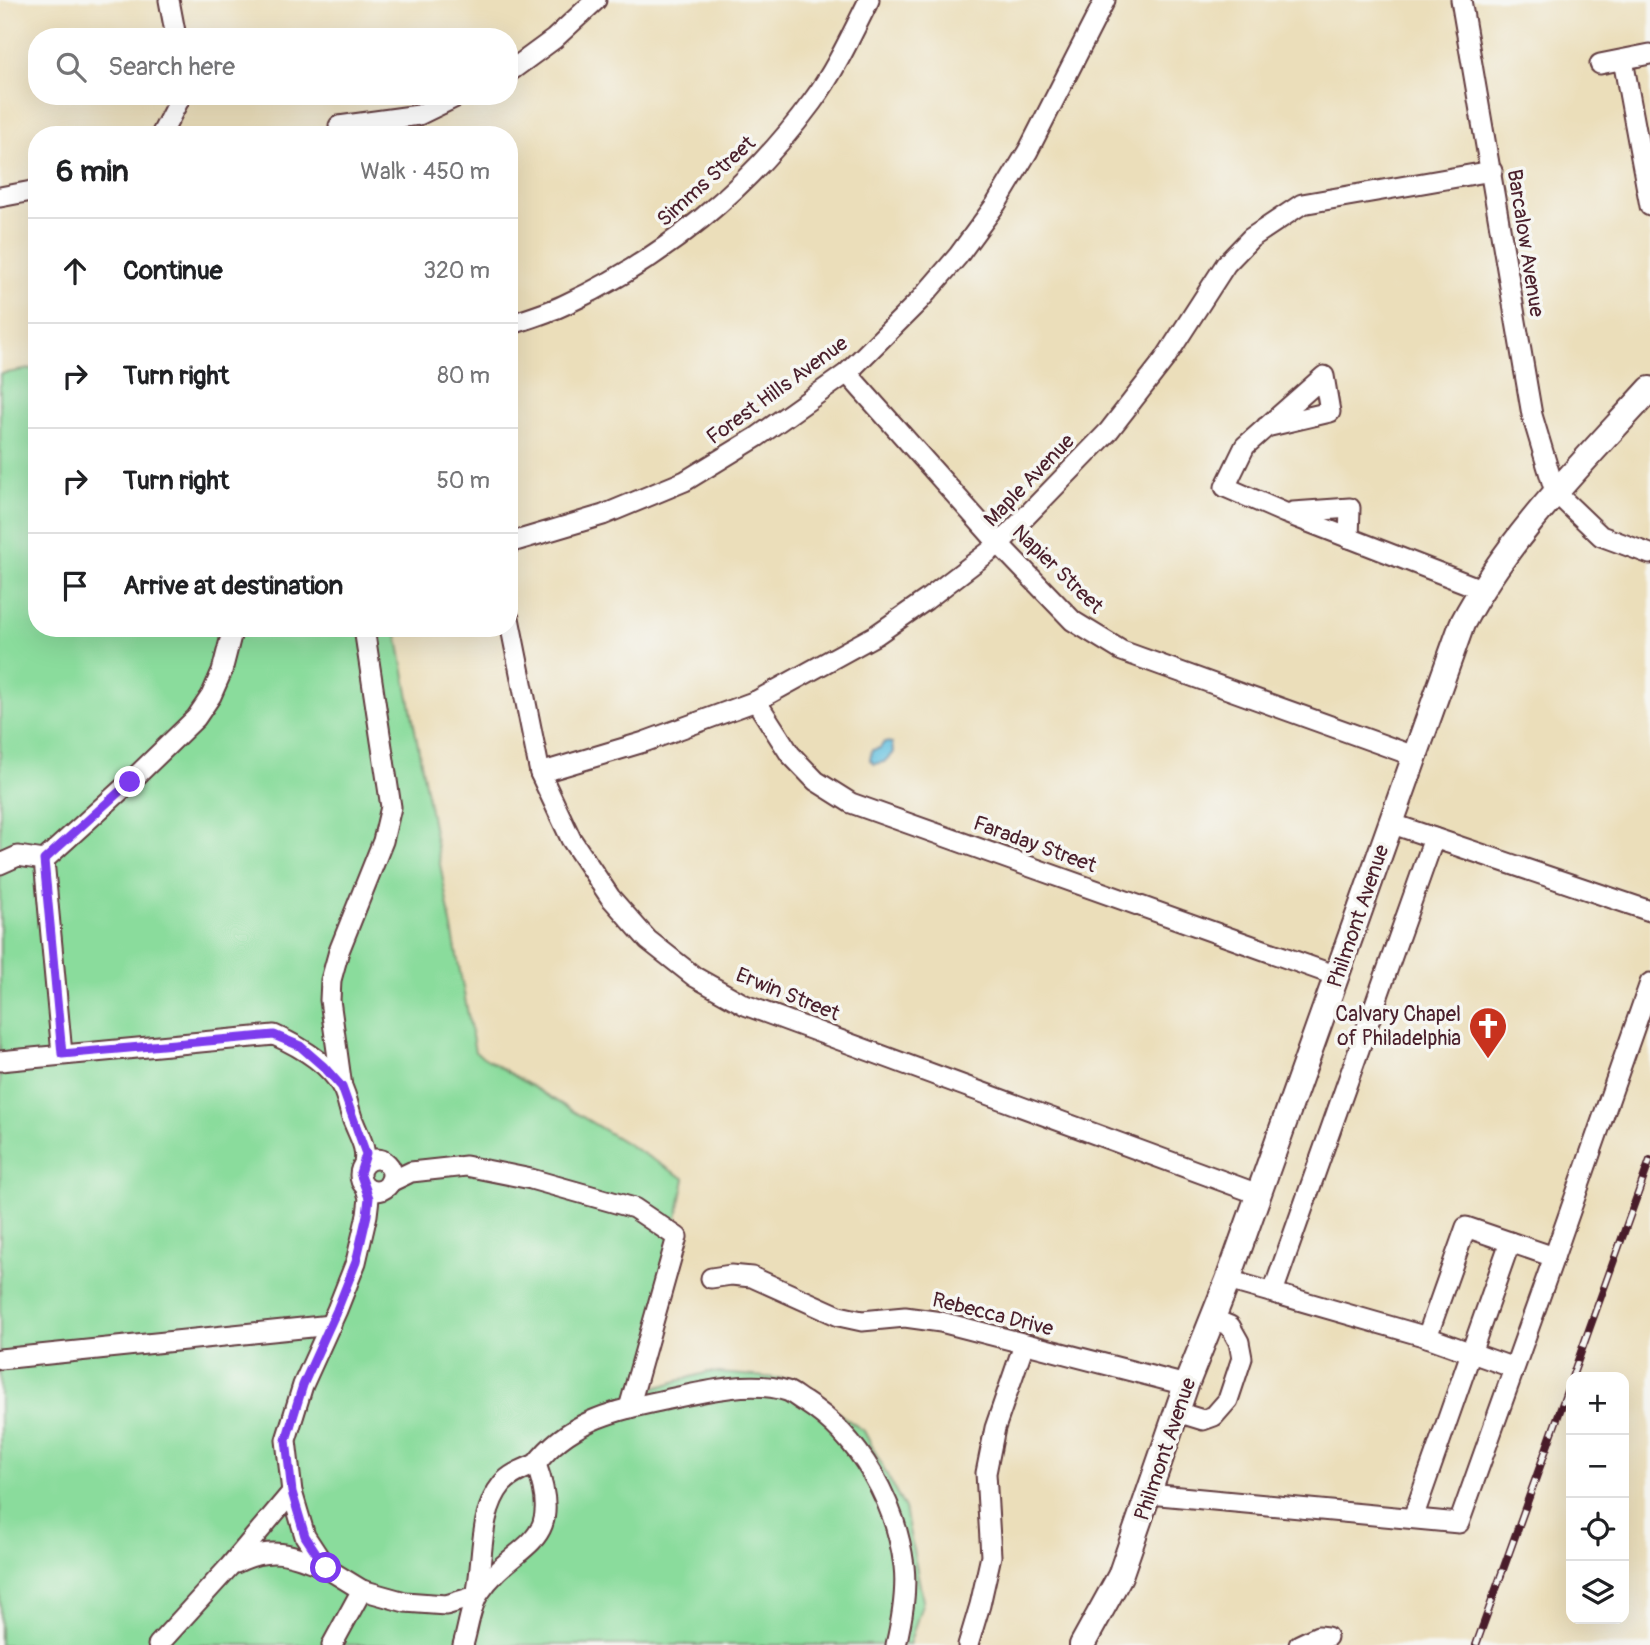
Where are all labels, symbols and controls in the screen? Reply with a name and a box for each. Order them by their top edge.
search box [28,28,518,105]
icon: search [52,48,90,86]
text: Search here [108,51,235,83]
street label: Simms Street [651,130,762,233]
text: 6 min [56,153,129,190]
text: Walk · 450 m [360,157,490,186]
street label: Barcalow Avenue [1501,167,1551,319]
icon: ahead [56,252,94,290]
text: Continue [123,255,223,287]
text: 320 m [423,256,490,285]
street label: Forest Hills Avenue [701,330,854,451]
icon: right [56,357,94,395]
text: Turn right [123,360,229,392]
text: 80 m [437,361,490,390]
street label: Maple Avenue [978,428,1081,533]
icon: right [56,462,94,500]
text: Turn right [123,465,229,497]
text: 50 m [436,466,490,495]
street label: Napier Street [1006,519,1109,620]
icon: arrive [56,567,94,605]
text: Arrive at destination [123,570,343,602]
route end [114,766,145,797]
street label: Faraday Street [970,810,1101,879]
street label: Philmont Avenue [1321,841,1396,991]
street label: Erwin Street [732,961,844,1028]
place label: Calvary Chapel of Philadelphia [1335,1001,1461,1052]
church icon: Calvary Chapel of Philadelphia [1467,1005,1509,1060]
street label: Rebecca Drive [930,1286,1057,1343]
map controls [1566,1372,1629,1624]
button: + [1566,1372,1629,1435]
street label: Philmont Avenue [1128,1374,1203,1524]
button: − [1566,1435,1629,1498]
button: locate [1566,1498,1629,1561]
route start [310,1552,341,1583]
button: layers [1566,1561,1629,1624]

